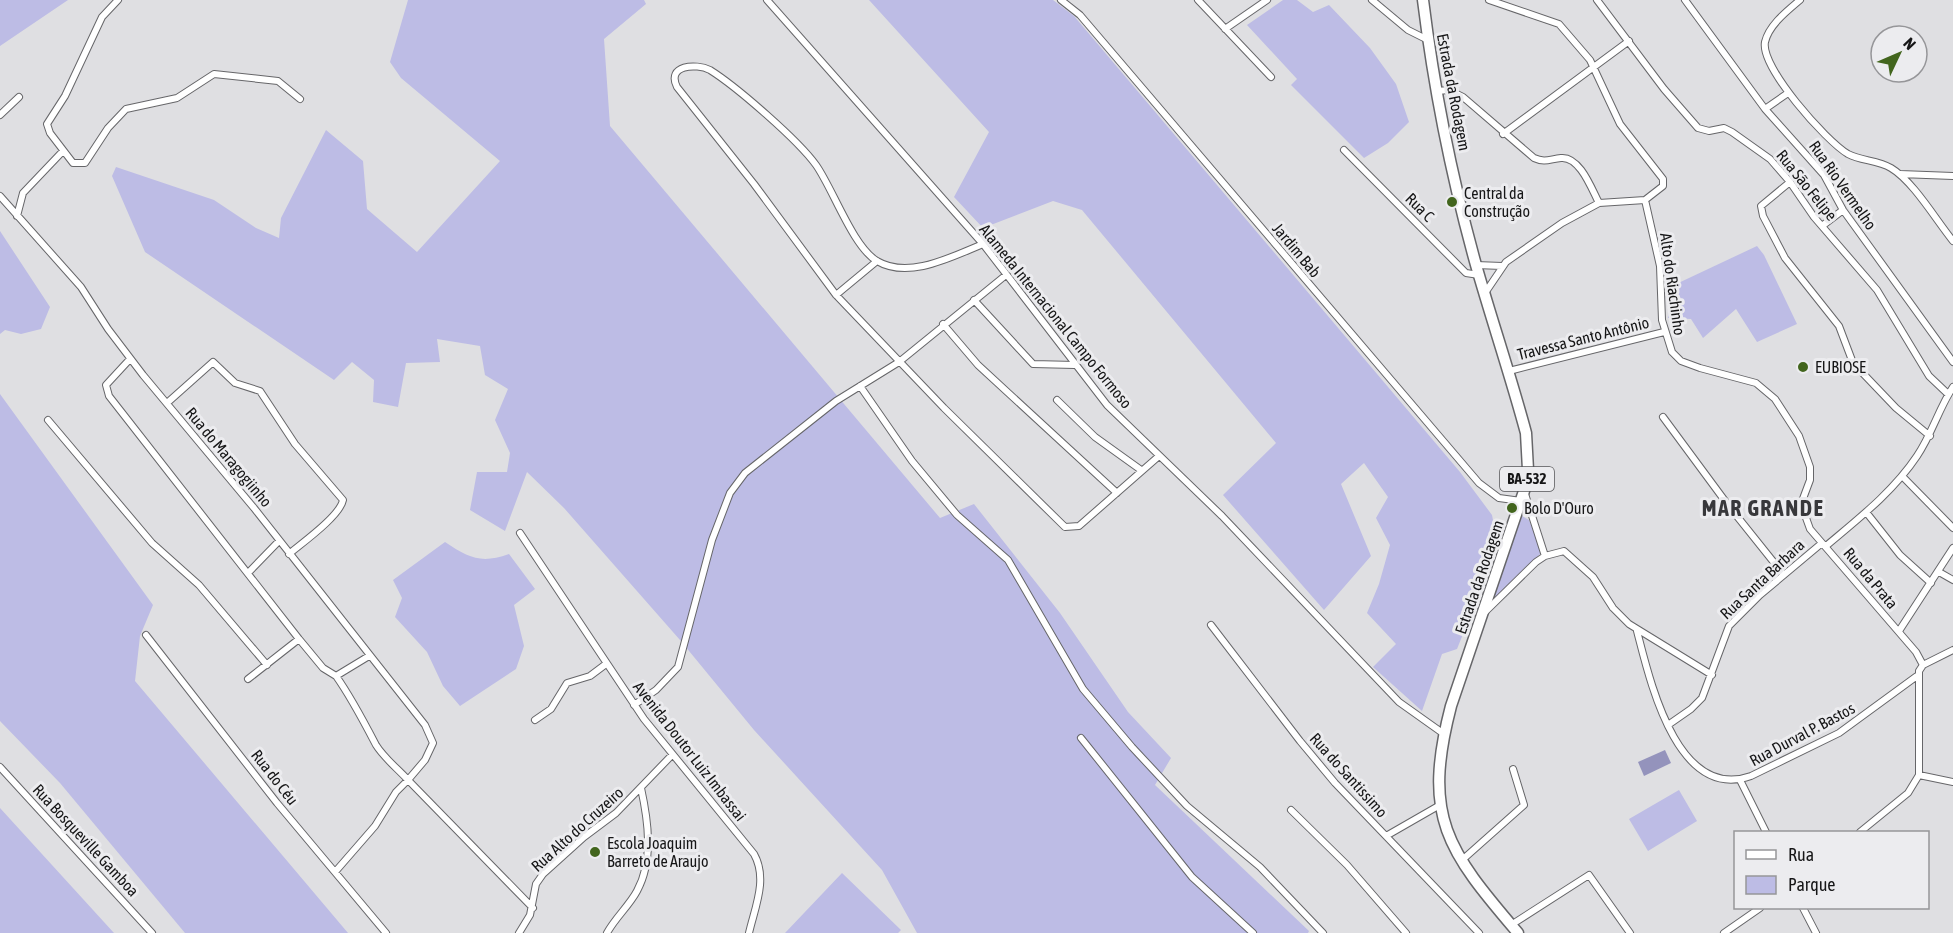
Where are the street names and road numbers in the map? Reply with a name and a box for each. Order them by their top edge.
street label: Estrada da Rodagem [1433,32,1474,152]
street label: Rua Rio Vermelho [1806,137,1880,233]
street label: Rua São Felipe [1772,146,1841,224]
street label: Rua C [1402,189,1438,225]
street label: Jardim Bab [1269,219,1325,281]
street label: Alameda Internacional Campo Formoso [975,220,1136,412]
street label: Alto do Riachinho [1657,232,1689,336]
street label: Travessa Santo Antônio [1515,313,1651,363]
street label: Rua do Maragogiinho [181,404,276,511]
road number: BA-532 [1500,467,1554,491]
street label: Estrada da Rodagem [1451,518,1508,637]
street label: Rua Santa Barbara [1716,536,1808,622]
street label: Rua da Prata [1840,544,1902,612]
street label: Avenida Doutor Luiz Imbassai [630,678,750,824]
street label: Rua Durval P. Bastos [1746,699,1858,769]
street label: Rua do Santissimo [1307,729,1391,821]
street label: Rua do Céu [248,746,302,808]
street label: Rua Bosqueville Gamboa [29,780,143,900]
street label: Rua Alto do Cruzeiro [527,783,627,875]

